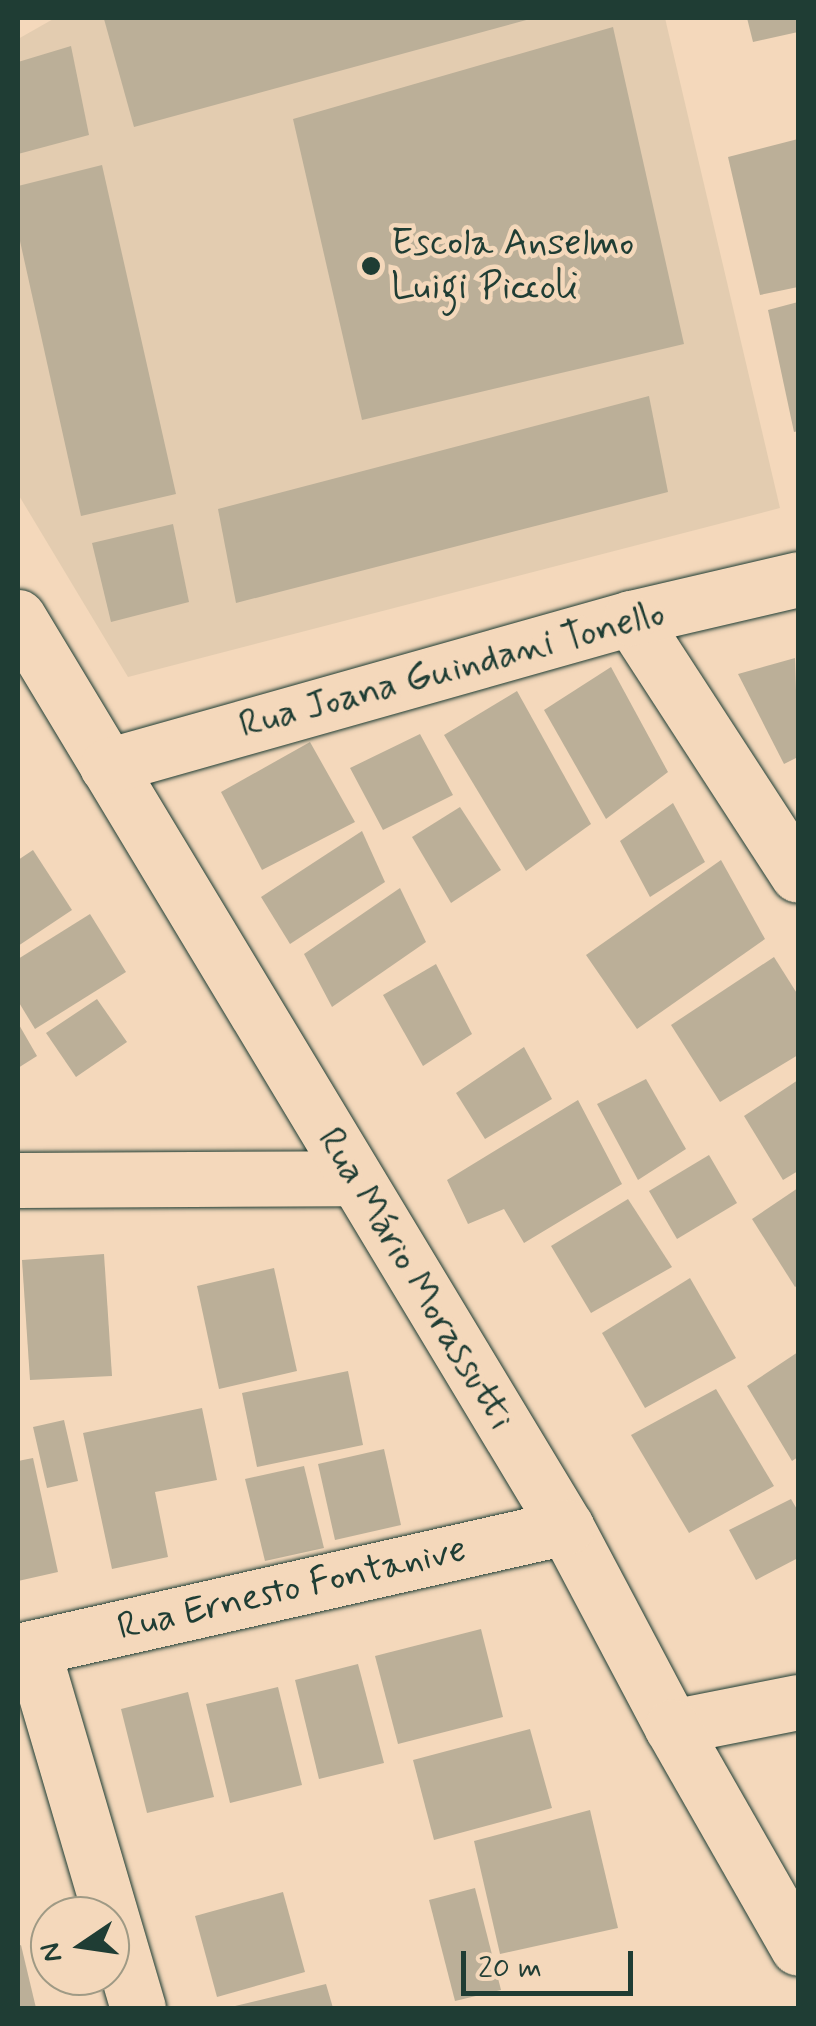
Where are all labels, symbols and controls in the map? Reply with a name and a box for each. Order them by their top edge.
place label: Escola Anselmo Luigi Piccoli [391,221,634,310]
marker: Escola Anselmo Luigi Piccoli [360,255,382,277]
street label: Rua Joana Guindani Tonello [236,592,668,748]
street label: Rua Mário Morassutti [305,1117,525,1441]
street label: Rua Ernesto Fontanive [115,1527,469,1651]
north arrow [30,1896,130,1996]
scale bar [466,1931,638,1993]
text: N [32,1939,72,1966]
text: 20 m [478,1949,542,1988]

